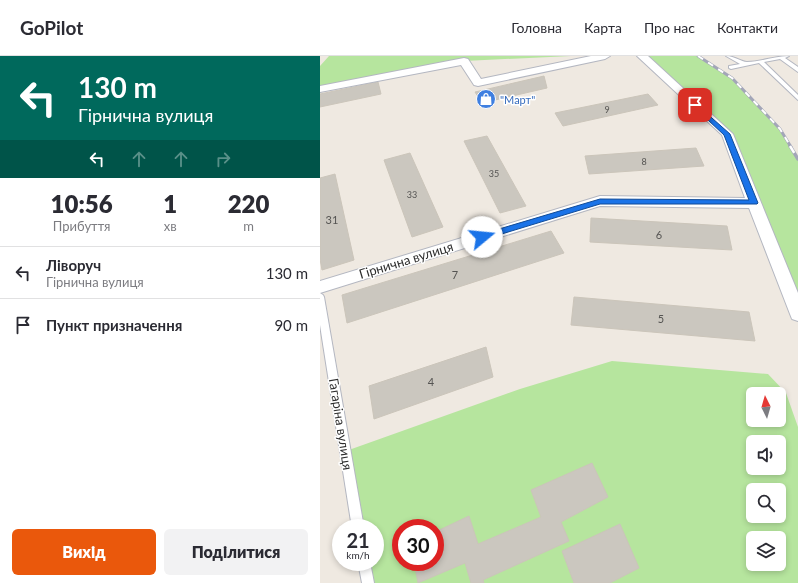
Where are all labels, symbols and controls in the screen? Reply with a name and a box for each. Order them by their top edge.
text: GoPilot [20,16,83,39]
text: Головна [511,19,562,36]
text: Карта [584,19,622,36]
text: Про нас [644,19,695,36]
text: Контакти [717,19,778,36]
text: 130 m [78,70,157,104]
icon: left [12,72,64,124]
shop icon: "Март" [475,88,497,110]
pin [678,88,712,122]
place label: "Март" [500,93,535,106]
icon: arrive [684,94,706,116]
text: Гірнична вулиця [78,104,213,126]
house number: 9 [604,104,610,115]
icon: left [86,148,108,170]
icon: ahead [128,148,150,170]
icon: ahead [170,148,192,170]
icon: right [212,148,234,170]
house number: 8 [641,156,647,167]
house number: 35 [489,168,499,179]
text: 10:56 [51,189,113,218]
text: 1 [163,189,177,218]
text: 220 [228,189,269,218]
house number: 33 [407,189,417,200]
house number: 31 [326,213,338,226]
position arrow [461,216,503,258]
text: Прибуття [53,218,110,234]
text: хв [164,218,177,234]
text: m [243,218,254,234]
house number: 6 [656,228,662,241]
street label: Гірнична вулиця [357,238,455,282]
text: Ліворуч [46,256,101,274]
icon: left [12,262,34,284]
text: 130 m [266,264,308,282]
house number: 7 [452,268,458,281]
text: Гірнична вулиця [46,274,144,290]
house number: 5 [658,312,664,325]
icon: arrive [12,314,34,336]
text: Пункт призначення [46,316,182,334]
text: 90 m [274,316,308,334]
house number: 4 [428,375,435,388]
street label: Гагаріна вулиця [326,377,356,471]
north arrow [746,387,786,427]
map controls [746,387,786,571]
button: sound [746,435,786,475]
button: search [746,483,786,523]
speed limit sign: 30 [392,519,444,571]
text: 21 [346,528,370,552]
button: Вихід [12,529,156,575]
button: Поділитися [164,529,308,575]
button: layers [746,531,786,571]
text: km/h [346,549,370,561]

